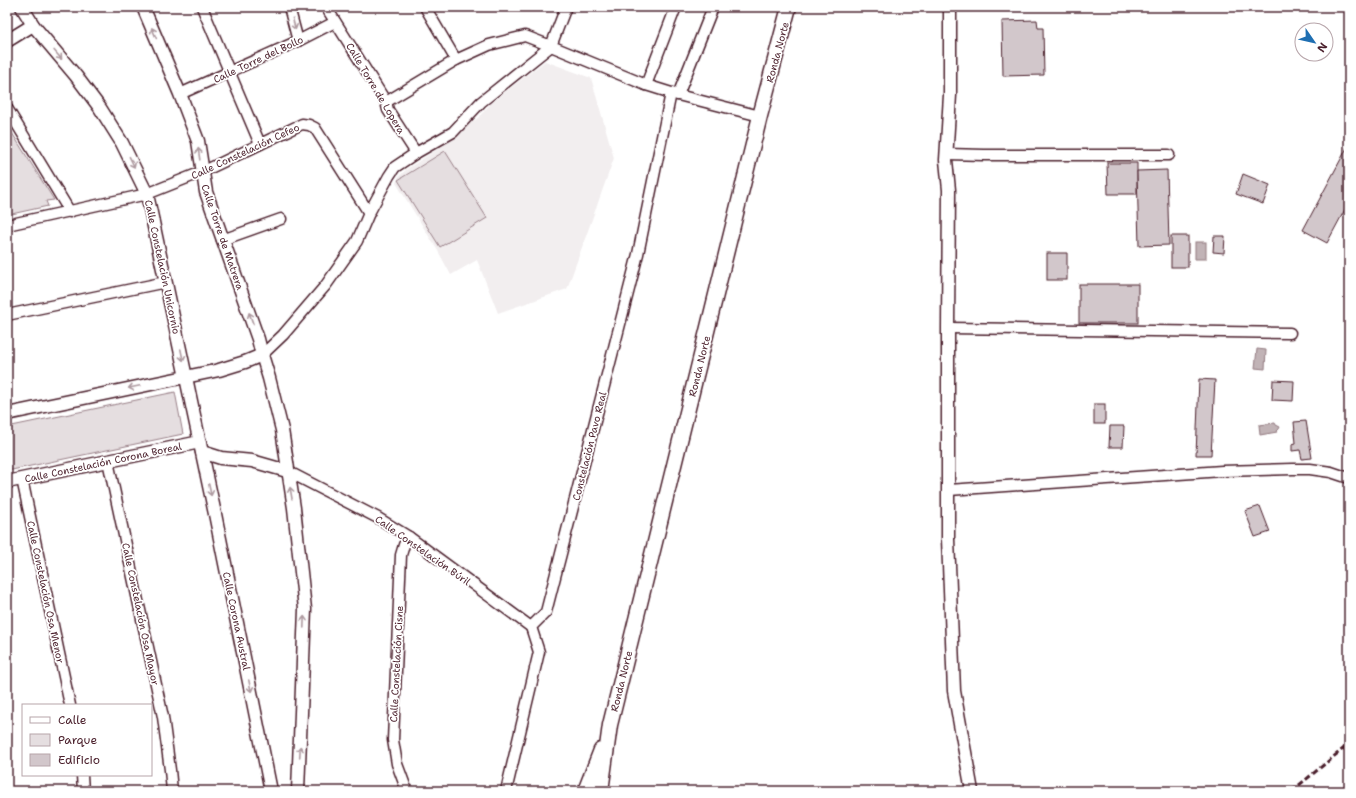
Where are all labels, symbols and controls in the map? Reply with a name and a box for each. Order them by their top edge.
one-way arrow [291,17,298,30]
street label: Ronda Norte [763,20,792,84]
north arrow [1294,22,1334,62]
one-way arrow [150,28,157,40]
street label: Calle Torre del Bollo [211,33,305,86]
street label: Calle Torre de Lopera [343,40,408,137]
text: N [1313,40,1331,55]
one-way arrow [54,50,63,60]
street label: Calle Constelación Cefeo [189,121,301,182]
one-way arrow [195,148,203,161]
one-way arrow [128,156,136,168]
street label: Calle Torre de Matrera [198,183,247,292]
street label: Calle Constelación Unicornio [142,199,183,335]
one-way arrow [246,313,254,325]
street label: Ronda Norte [686,334,713,398]
one-way arrow [178,348,186,361]
one-way arrow [128,384,141,392]
street label: Constelación Pavo Real [570,390,609,502]
street label: Calle Constelación Corona Boreal [23,439,183,486]
one-way arrow [206,483,214,496]
one-way arrow [287,487,295,500]
street label: Calle Constelación Búril [373,513,473,588]
street label: Calle Constelación Osa Menor [24,520,67,665]
street label: Calle Constelación Osa Mayor [119,542,162,687]
street label: Calle Corona Austral [220,571,253,671]
street label: Calle Constelación Cisne [387,605,406,723]
one-way arrow [300,616,308,629]
street label: Ronda Norte [608,649,635,713]
one-way arrow [247,679,255,692]
legend [22,704,152,776]
text: Calle [58,712,87,728]
text: Parque [58,732,97,748]
one-way arrow [296,746,304,759]
text: Edificio [58,752,100,768]

